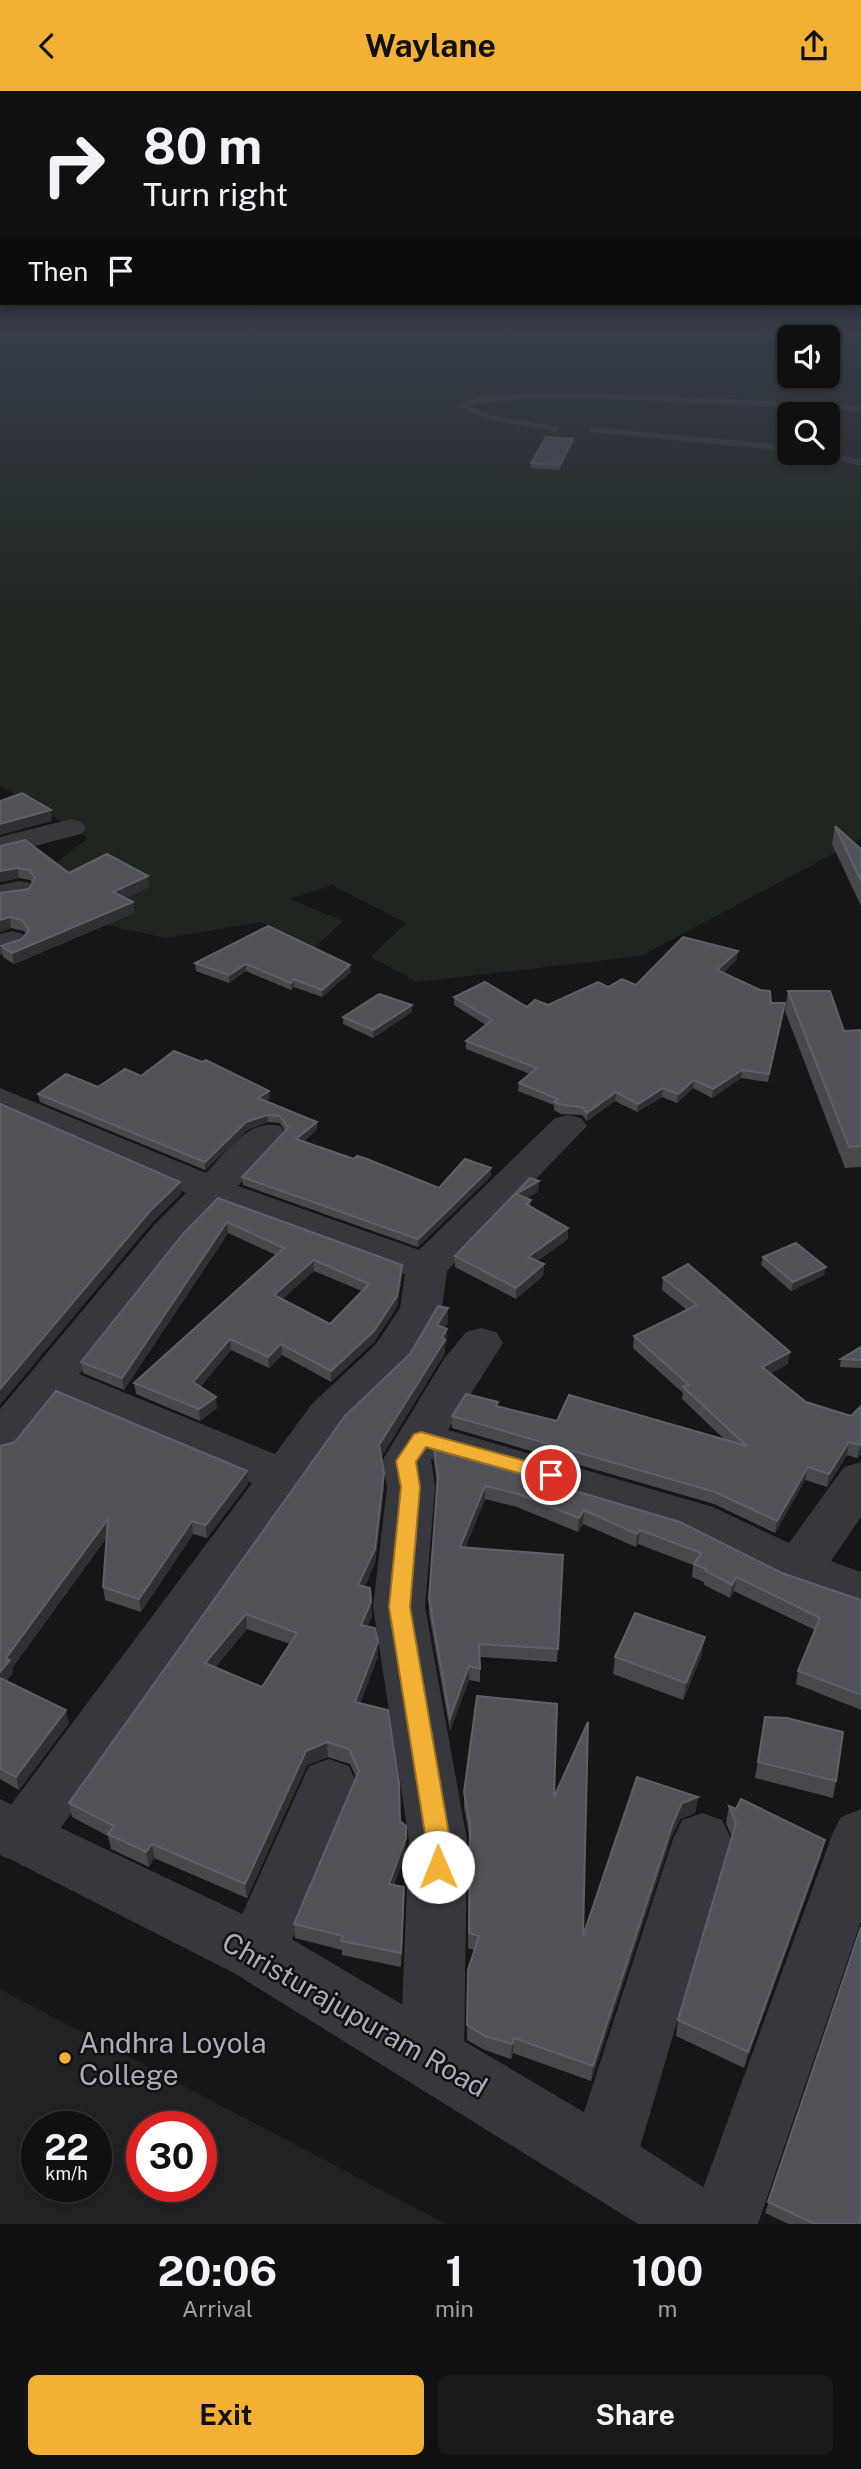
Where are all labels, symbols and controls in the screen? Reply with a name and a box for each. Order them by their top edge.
icon: back [28,27,66,65]
text: Waylane [365,27,496,64]
icon: share [795,27,833,65]
text: 80 m [143,117,262,175]
icon: right [28,119,119,210]
text: Turn right [143,176,288,213]
icon: arrive [102,252,140,290]
text: Then [28,256,88,287]
map controls [777,325,840,465]
button: sound [777,325,840,388]
button: search [777,402,840,465]
pin [521,1445,581,1505]
icon: arrive [532,1456,570,1494]
position arrow [401,1830,475,1904]
street label: Christurajupuram Road [217,1925,493,2103]
place label: Andhra Loyola College [79,2026,266,2091]
marker: Andhra Loyola College [57,2050,73,2066]
speed limit sign: 30 [126,2111,217,2202]
text: 22 [44,2127,89,2168]
text: km/h [45,2163,88,2184]
text: 20:06 [158,2246,277,2295]
text: 1 [445,2246,463,2295]
text: 100 [631,2246,703,2295]
text: Arrival [182,2295,253,2322]
text: min [435,2295,474,2322]
text: m [657,2295,677,2322]
button: Exit [28,2375,424,2455]
button: Share [438,2375,833,2455]

